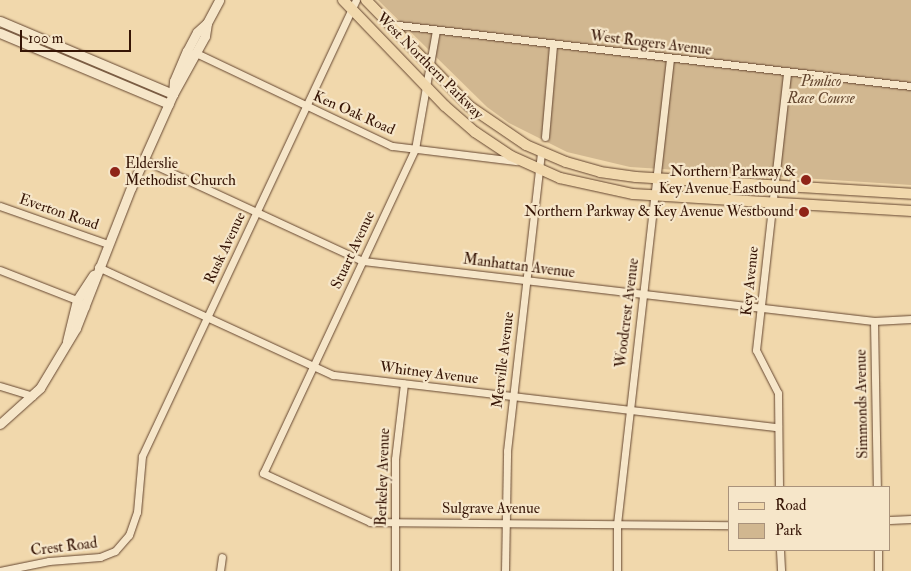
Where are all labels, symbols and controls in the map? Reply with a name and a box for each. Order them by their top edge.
street label: West Northern Parkway [373,9,487,123]
scale bar [22,20,134,52]
street label: West Rogers Avenue [589,27,713,59]
text: 100 m [28,29,63,48]
park label: Pimlico Race Course [787,72,855,107]
street label: Ken Oak Road [310,87,398,139]
place label: Elderslie Methodist Church [125,154,236,189]
place label: Northern Parkway & Key Avenue Eastbound [659,162,796,197]
marker: Elderslie Methodist Church [109,166,121,178]
marker: Northern Parkway & Key Avenue Eastbound [800,174,812,186]
street label: Everton Road [17,190,101,234]
place label: Northern Parkway & Key Avenue Westbound [524,203,794,221]
marker: Northern Parkway & Key Avenue Westbound [798,206,810,218]
street label: Stuart Avenue [327,208,379,292]
street label: Rusk Avenue [201,209,249,287]
street label: Key Avenue [737,245,763,317]
street label: Manhattan Avenue [462,250,576,282]
street label: Woodcrest Avenue [611,257,643,369]
street label: Merville Avenue [488,311,518,409]
street label: Simmonds Avenue [852,349,872,459]
street label: Whitney Avenue [379,358,479,388]
street label: Berkeley Avenue [372,428,394,526]
legend [728,486,891,551]
text: Road [775,496,806,515]
street label: Sulgrave Avenue [442,500,540,518]
text: Park [775,521,802,540]
street label: Crest Road [30,534,98,560]

